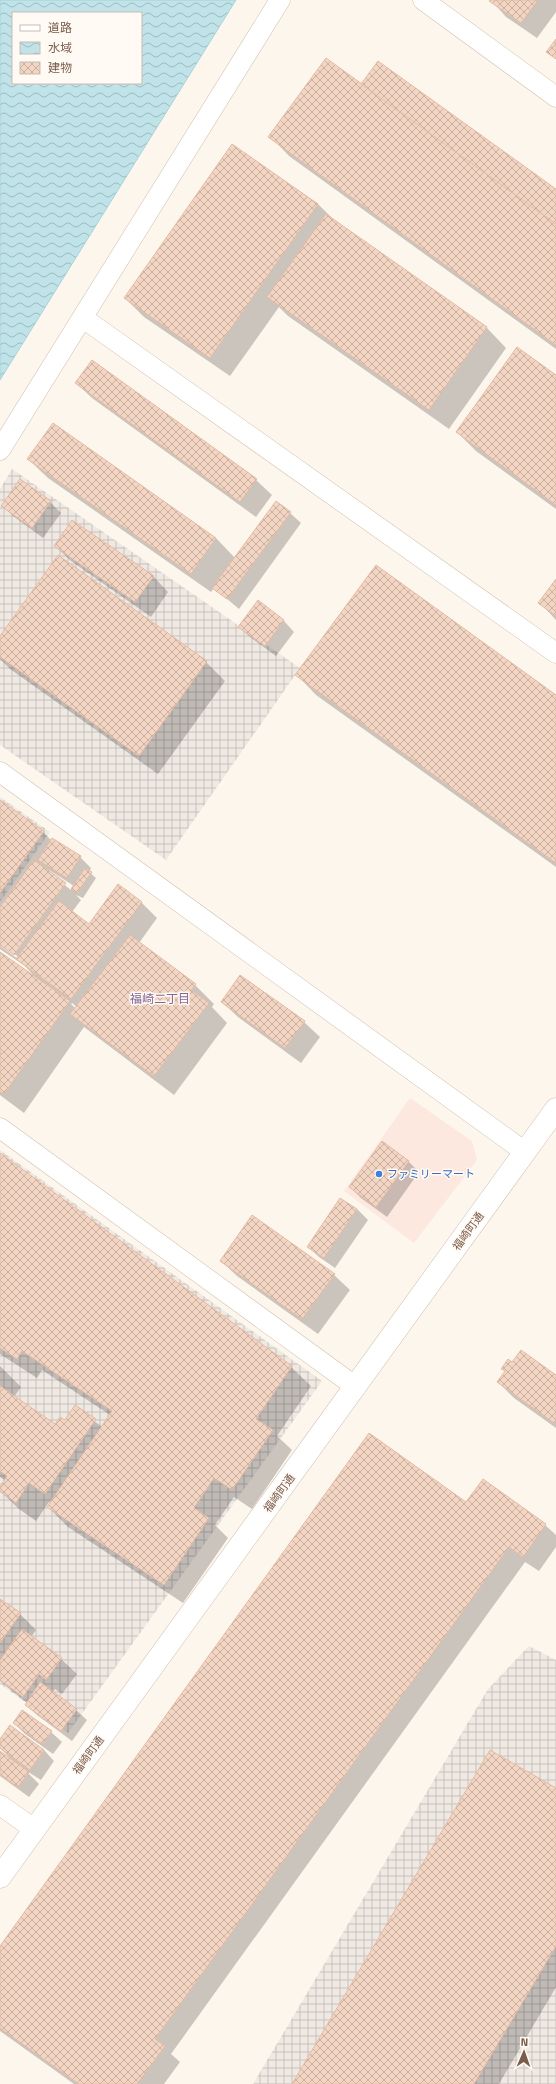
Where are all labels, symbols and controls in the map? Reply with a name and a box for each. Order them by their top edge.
legend [12,12,142,84]
text: 道路 [48,18,72,37]
text: 水域 [48,38,72,57]
text: 建物 [48,58,72,77]
district label: 福崎二丁目 [130,989,190,1008]
place label: ファミリーマート [387,1166,475,1182]
marker: ファミリーマート [374,1169,384,1179]
street label: 福崎町通 [449,1208,487,1254]
street label: 福崎町通 [260,1470,298,1516]
street label: 福崎町通 [69,1732,107,1778]
north arrow [504,2032,544,2072]
text: N [520,2034,528,2050]

